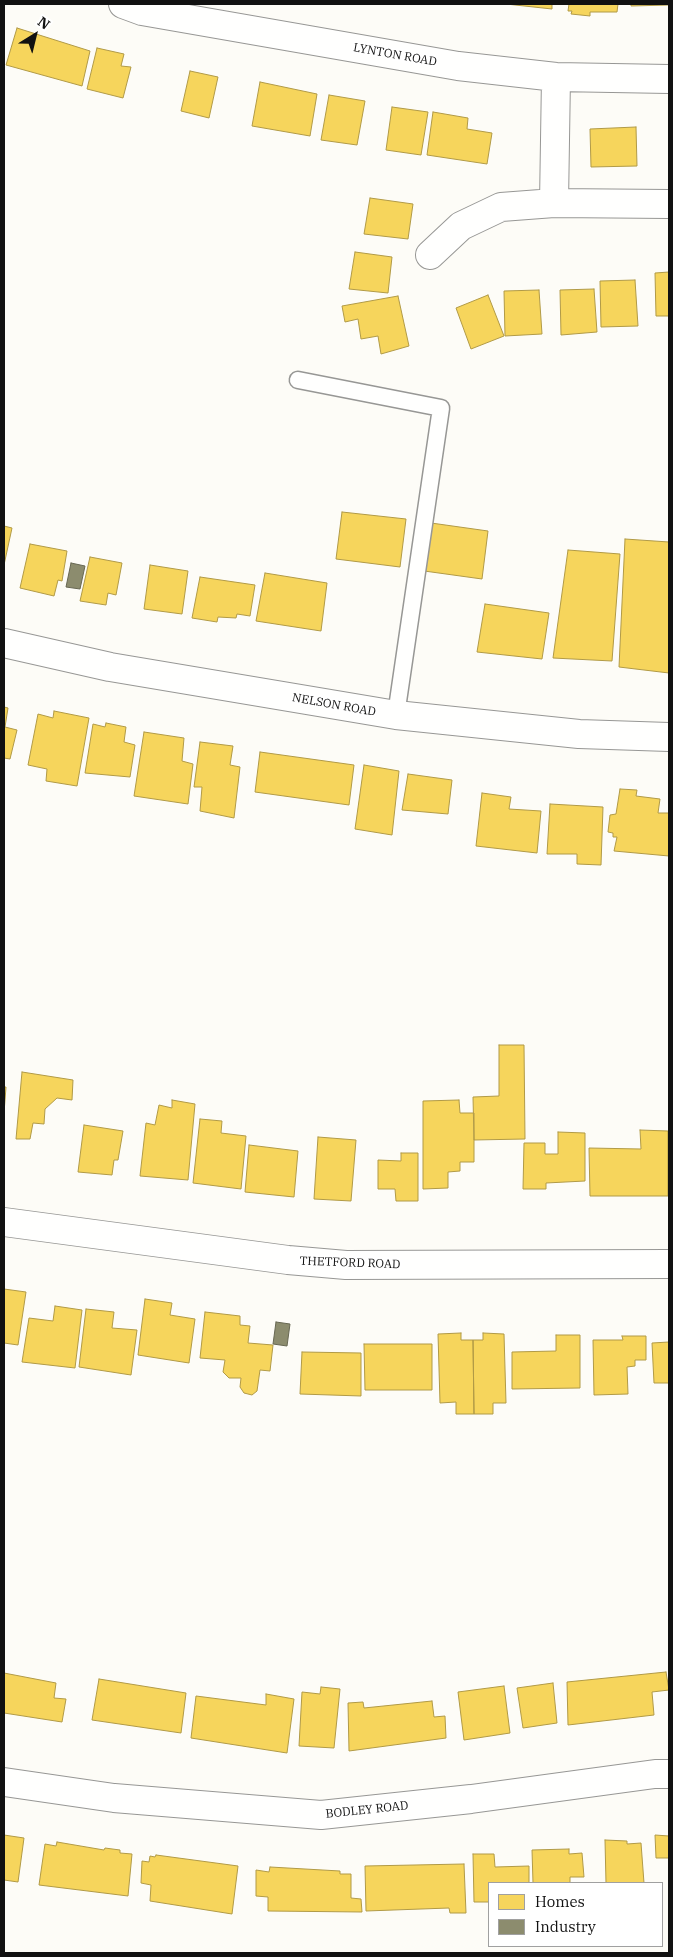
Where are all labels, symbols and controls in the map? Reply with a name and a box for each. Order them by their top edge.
north arrow [10,10,60,60]
text: N [34,12,54,33]
street label: LYNTON ROAD [352,41,438,69]
street label: NELSON ROAD [291,691,377,719]
street label: THETFORD ROAD [299,1254,401,1272]
street label: BODLEY ROAD [325,1799,409,1821]
legend [488,1882,663,1947]
text: Homes [535,1892,585,1911]
text: Industry [535,1917,596,1936]

